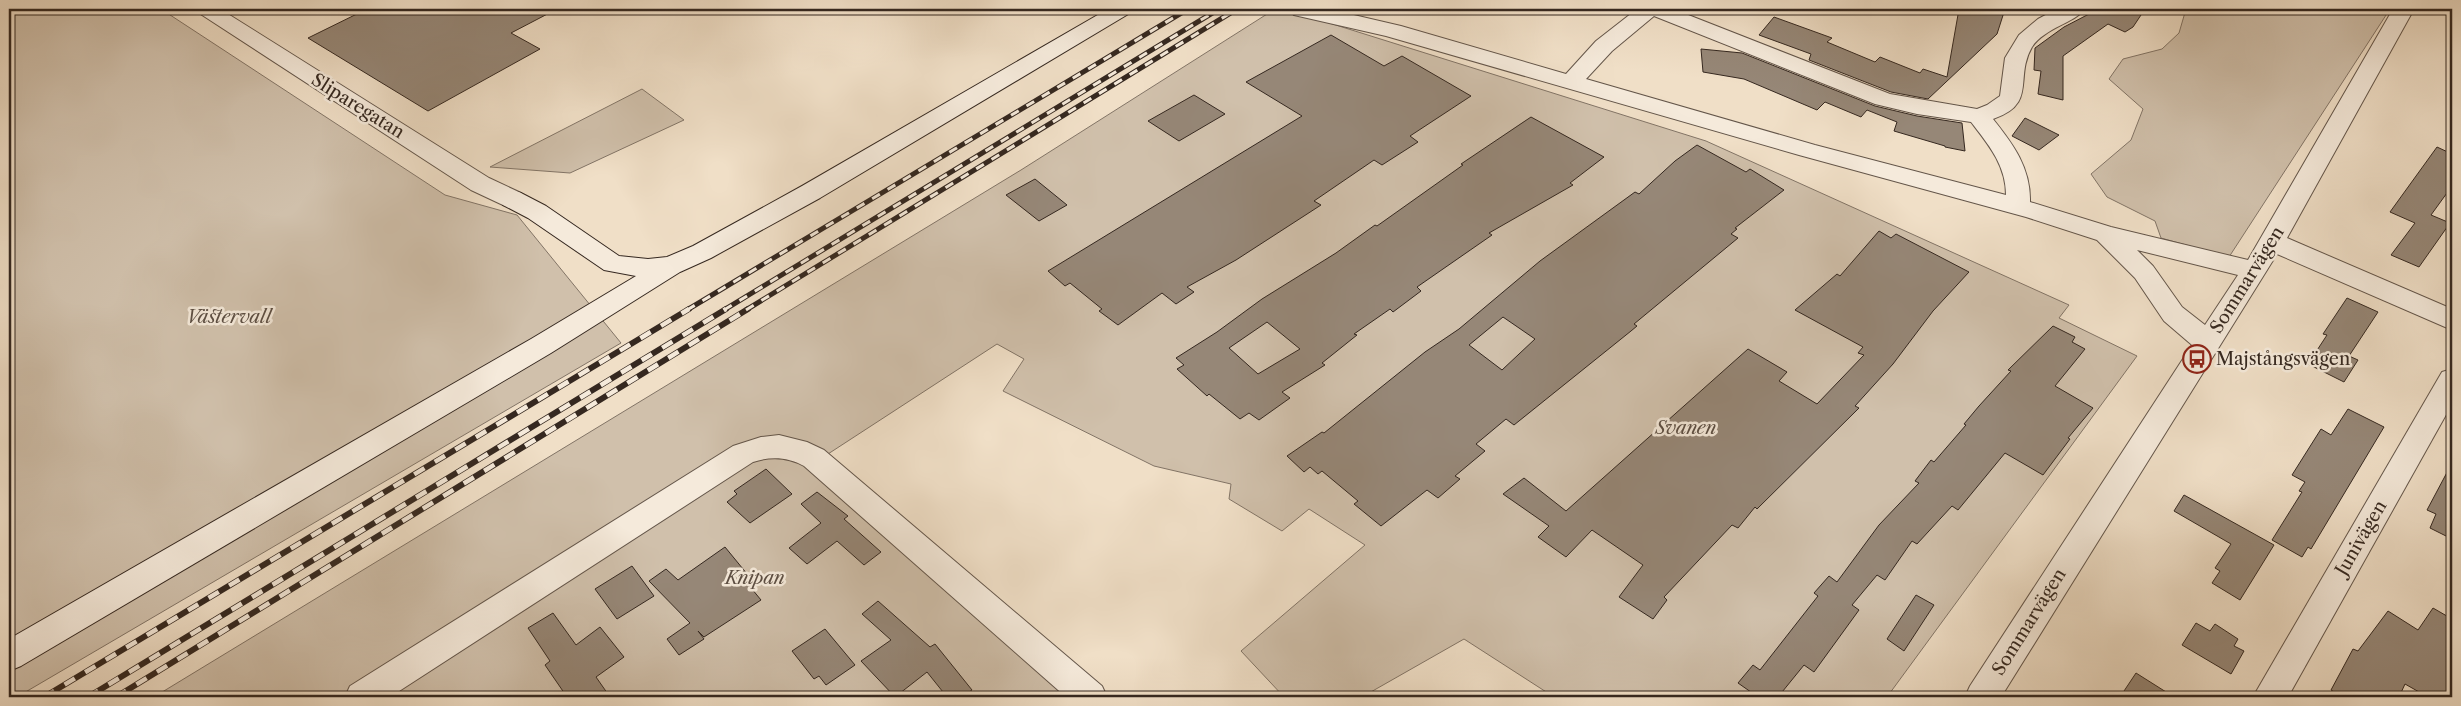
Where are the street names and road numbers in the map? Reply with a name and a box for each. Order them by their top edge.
street label: Sliparegatan [307,69,409,143]
street label: Sommarvägen [2205,222,2289,338]
street label: Junivägen [2329,496,2391,582]
street label: Sommarvägen [1987,564,2071,680]

